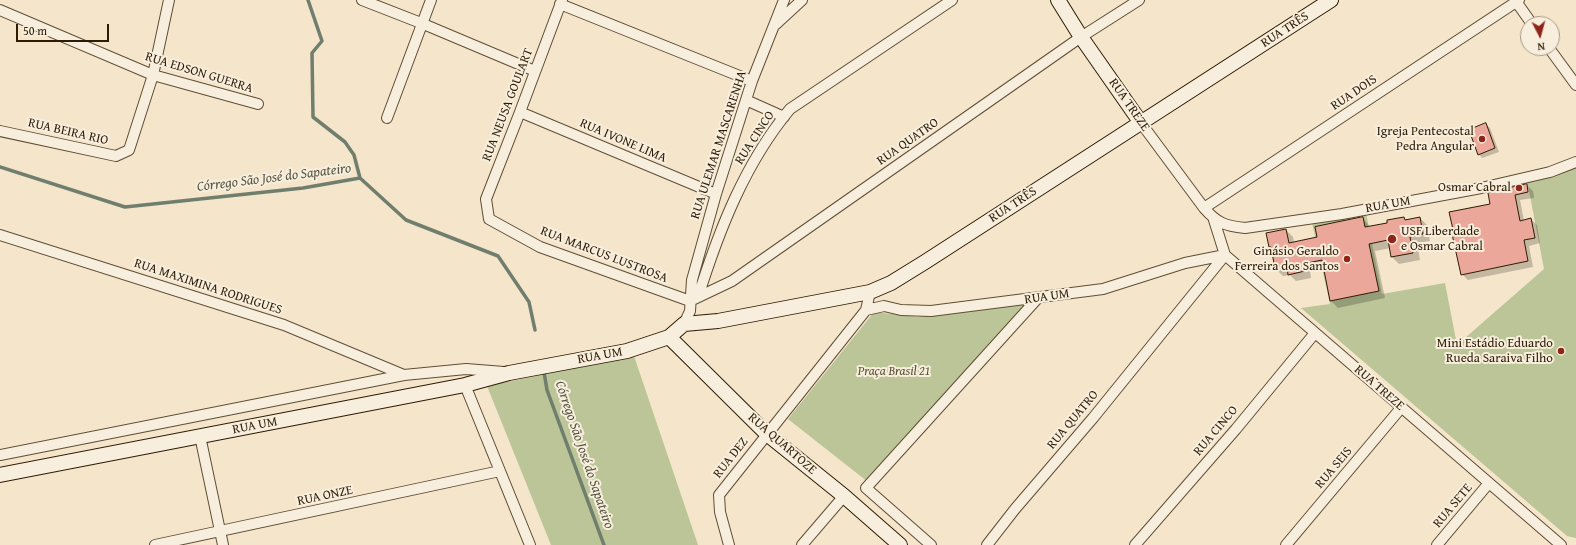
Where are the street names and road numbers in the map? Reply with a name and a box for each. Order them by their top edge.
street label: RUA TRÊS [1258,9,1312,51]
street label: RUA NEUSA GOULART [479,46,537,164]
street label: RUA EDSON GUERRA [143,49,255,97]
street label: RUA ULEMAR MASCARENHA [688,69,750,221]
street label: RUA DOIS [1328,72,1380,114]
street label: RUA TREZE [1105,76,1153,134]
street label: RUA CINCO [732,108,778,168]
street label: RUA BEIRA RIO [26,115,110,149]
street label: RUA QUATRO [874,115,942,169]
street label: RUA IVONE LIMA [577,116,669,166]
street label: RUA TRÊS [986,184,1040,226]
street label: RUA UM [1364,193,1412,217]
street label: RUA MARCUS LUSTROSA [538,223,670,287]
street label: RUA MAXIMINA RODRIGUES [132,256,284,318]
street label: RUA UM [1023,286,1071,308]
street label: RUA UM [576,344,624,368]
street label: RUA TREZE [1351,362,1407,414]
street label: RUA QUATRO [1044,387,1102,453]
street label: RUA CINCO [1191,403,1241,459]
street label: RUA QUARTOZE [745,410,819,478]
street label: RUA UM [231,414,279,438]
street label: RUA DEZ [710,434,752,482]
street label: RUA SEIS [1312,444,1356,492]
street label: RUA SETE [1430,481,1476,531]
street label: RUA ONZE [296,483,354,509]

